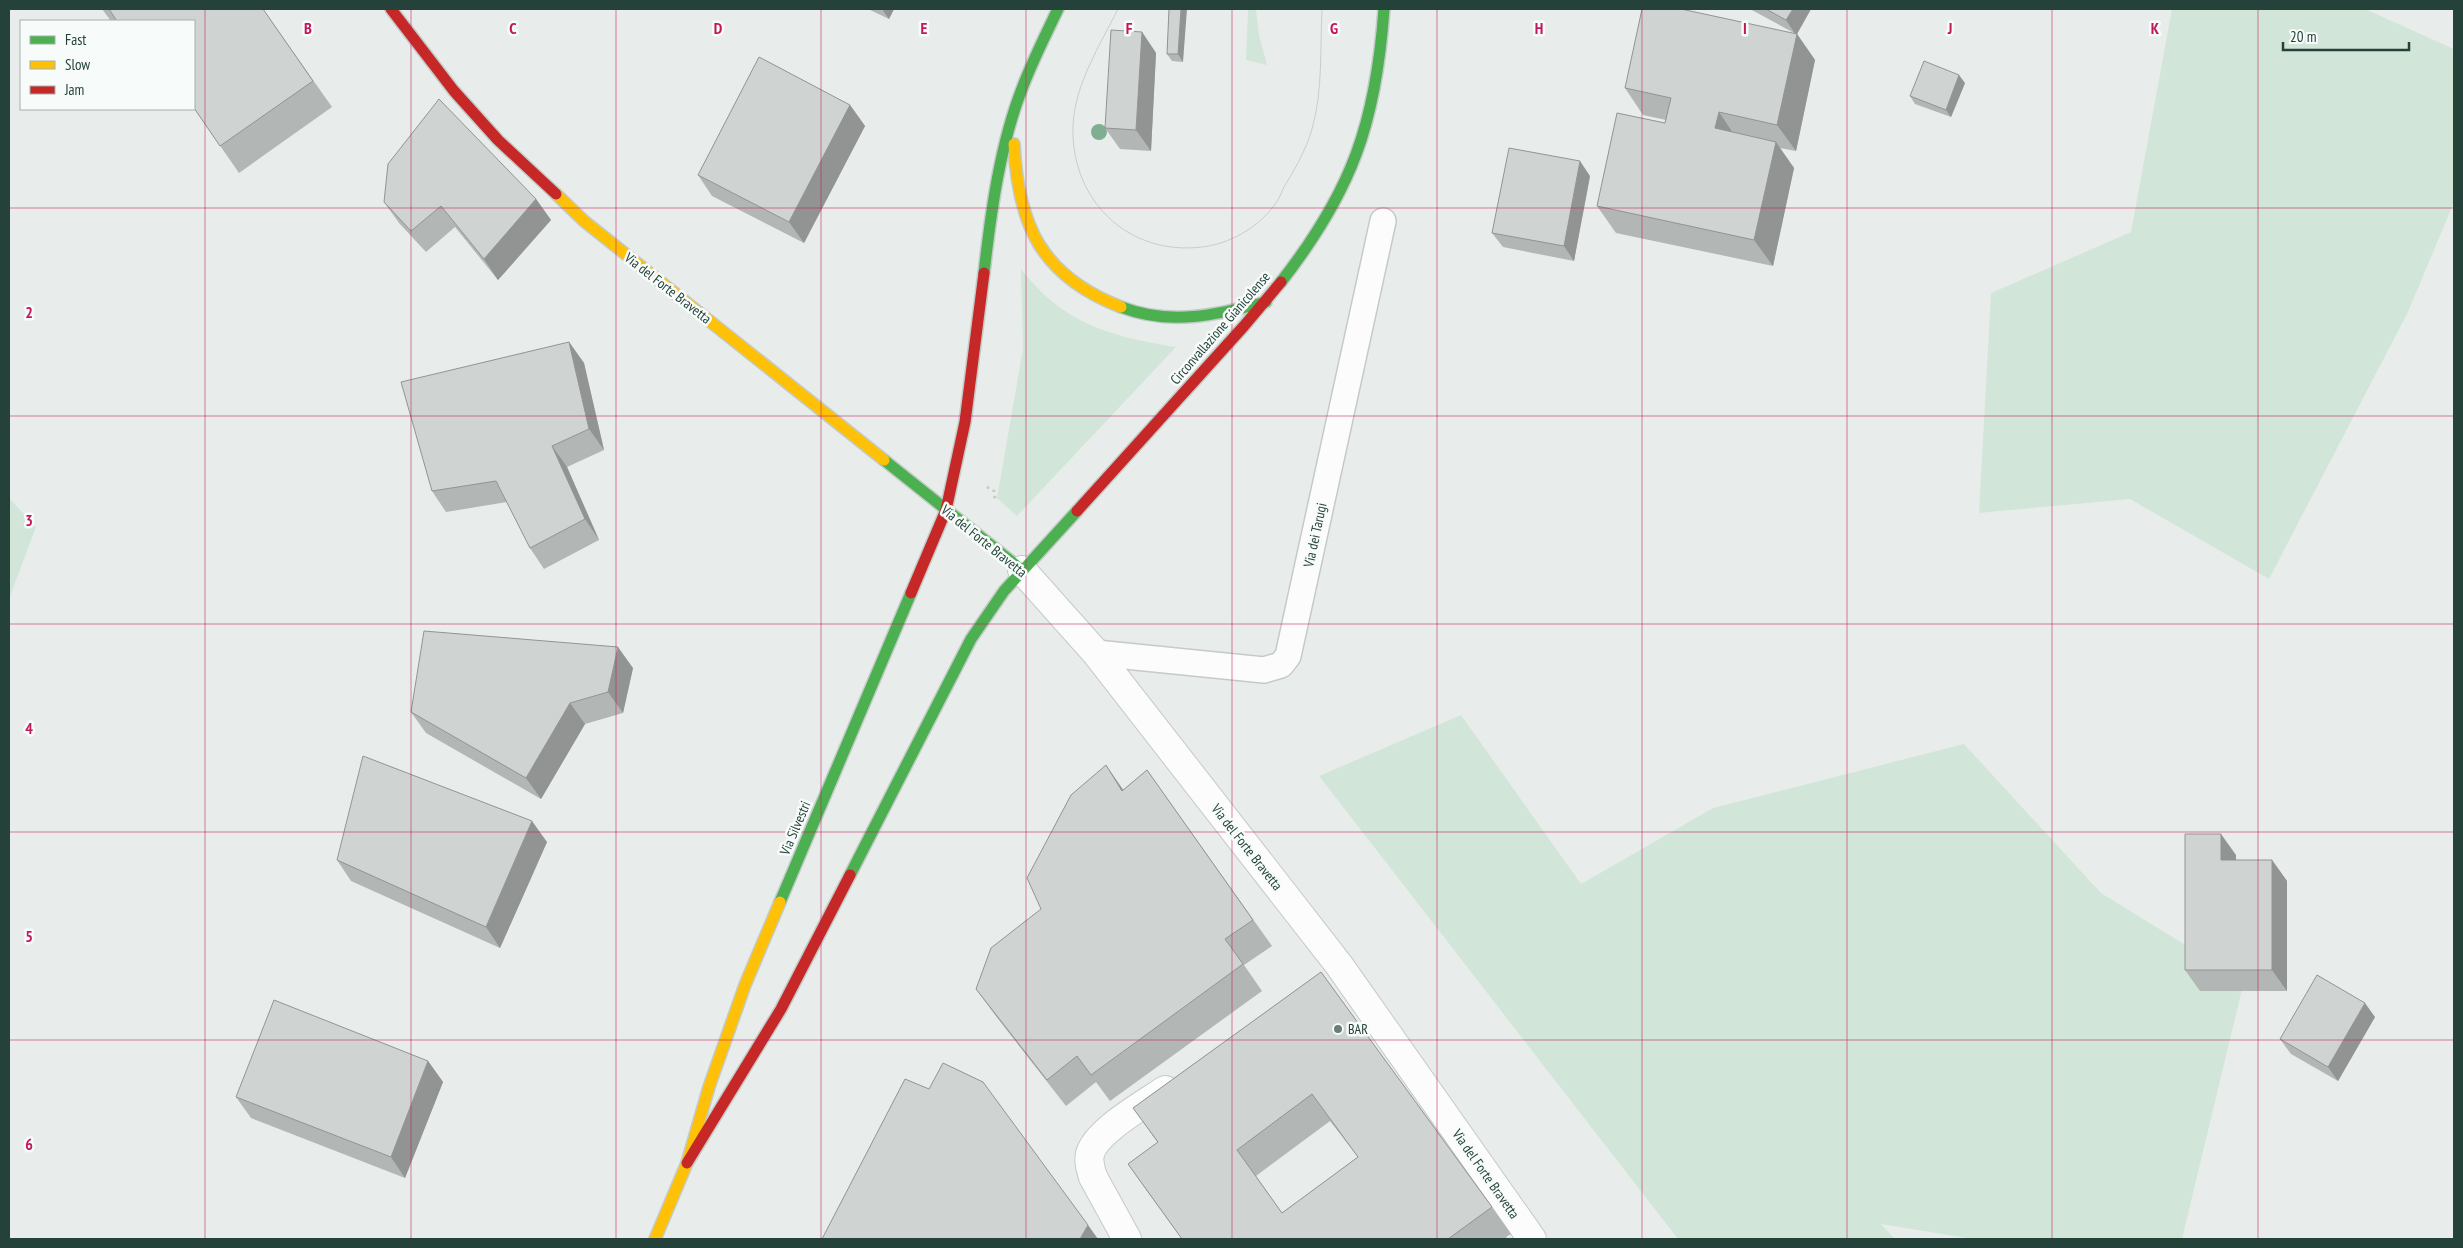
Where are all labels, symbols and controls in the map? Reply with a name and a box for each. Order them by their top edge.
text: B [304,18,312,38]
text: C [509,18,517,38]
text: D [714,18,723,38]
text: E [921,18,928,38]
text: F [1126,18,1133,38]
text: G [1330,18,1338,38]
text: H [1535,18,1543,38]
text: I [1743,18,1747,38]
text: J [1947,18,1952,38]
text: K [2151,18,2160,38]
legend [20,20,195,110]
scale bar [2283,20,2409,52]
text: 20 m [2290,27,2316,46]
text: Fast [65,30,86,49]
text: Slow [65,55,90,74]
text: Jam [64,80,84,99]
street label: Via del Forte Bravetta [620,248,715,327]
street label: Circonvallazione Gianicolense [1166,268,1274,388]
text: 2 [25,302,33,322]
street label: Via del Forte Bravetta [937,500,1031,581]
street label: Via dei Tarugi [1299,501,1331,570]
text: 3 [25,510,33,530]
text: 4 [25,718,33,738]
street label: Via Silvestri [775,798,814,859]
street label: Via del Forte Bravetta [1207,799,1286,894]
text: 5 [25,926,33,946]
place label: BAR [1348,1020,1368,1038]
marker: BAR [1332,1023,1344,1035]
street label: Via del Forte Bravetta [1448,1125,1524,1222]
text: 6 [25,1134,33,1154]

